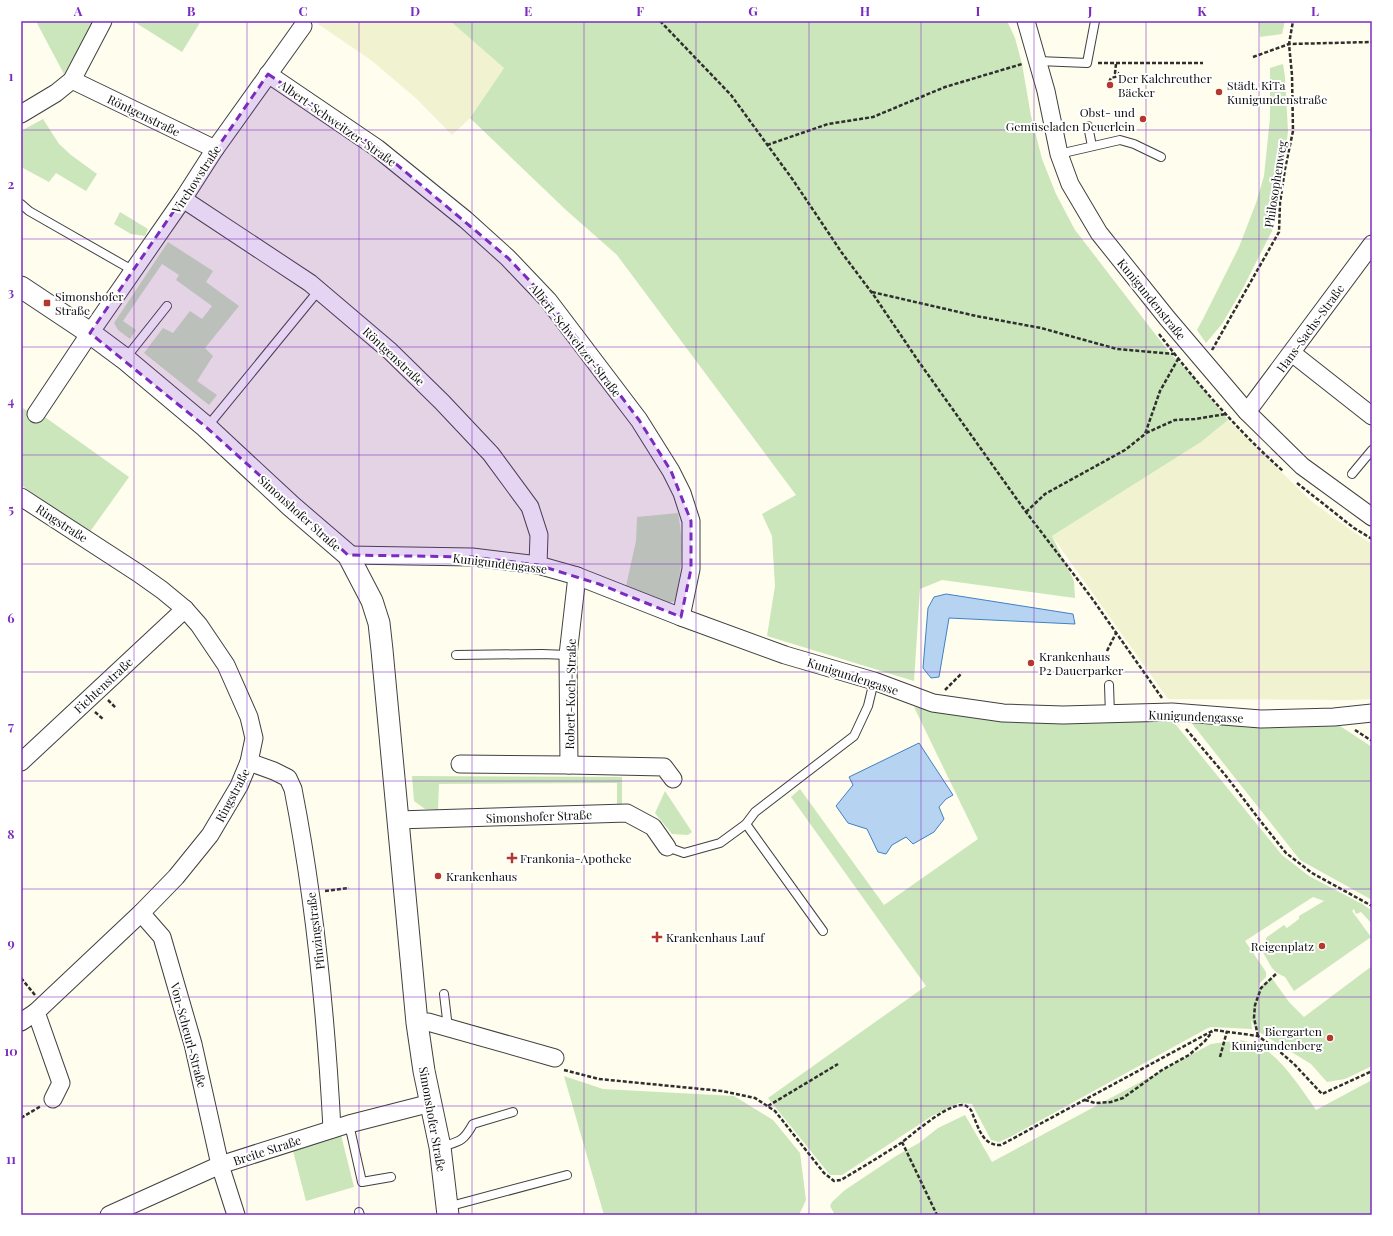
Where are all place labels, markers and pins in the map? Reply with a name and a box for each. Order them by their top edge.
place label: Der Kalchreuther Bäcker [1118,70,1212,100]
place label: Städt. KiTa Kunigundenstraße [1227,77,1327,107]
marker: Der Kalchreuther Bäcker [1105,80,1115,90]
marker: Städt. KiTa Kunigundenstraße [1214,87,1224,97]
place label: Obst- und Gemüseladen Deuerlein [1006,104,1135,134]
marker: Obst- und Gemüseladen Deuerlein [1138,114,1148,124]
place label: Simonshofer Straße [55,288,124,318]
marker: Simonshofer Straße [42,298,52,308]
place label: Krankenhaus P2 Dauerparker [1039,648,1124,678]
marker: Krankenhaus P2 Dauerparker [1026,658,1036,668]
place label: Frankonia-Apotheke [520,850,631,866]
marker: Frankonia-Apotheke [507,853,517,863]
place label: Krankenhaus [446,868,517,884]
marker: Krankenhaus [433,871,443,881]
place label: Krankenhaus Lauf [666,929,765,945]
marker: Krankenhaus Lauf [651,931,663,943]
place label: Reigenplatz [1251,938,1314,954]
marker: Reigenplatz [1317,941,1327,951]
place label: Biergarten Kunigundenberg [1231,1023,1323,1053]
marker: Biergarten Kunigundenberg [1325,1033,1335,1043]

